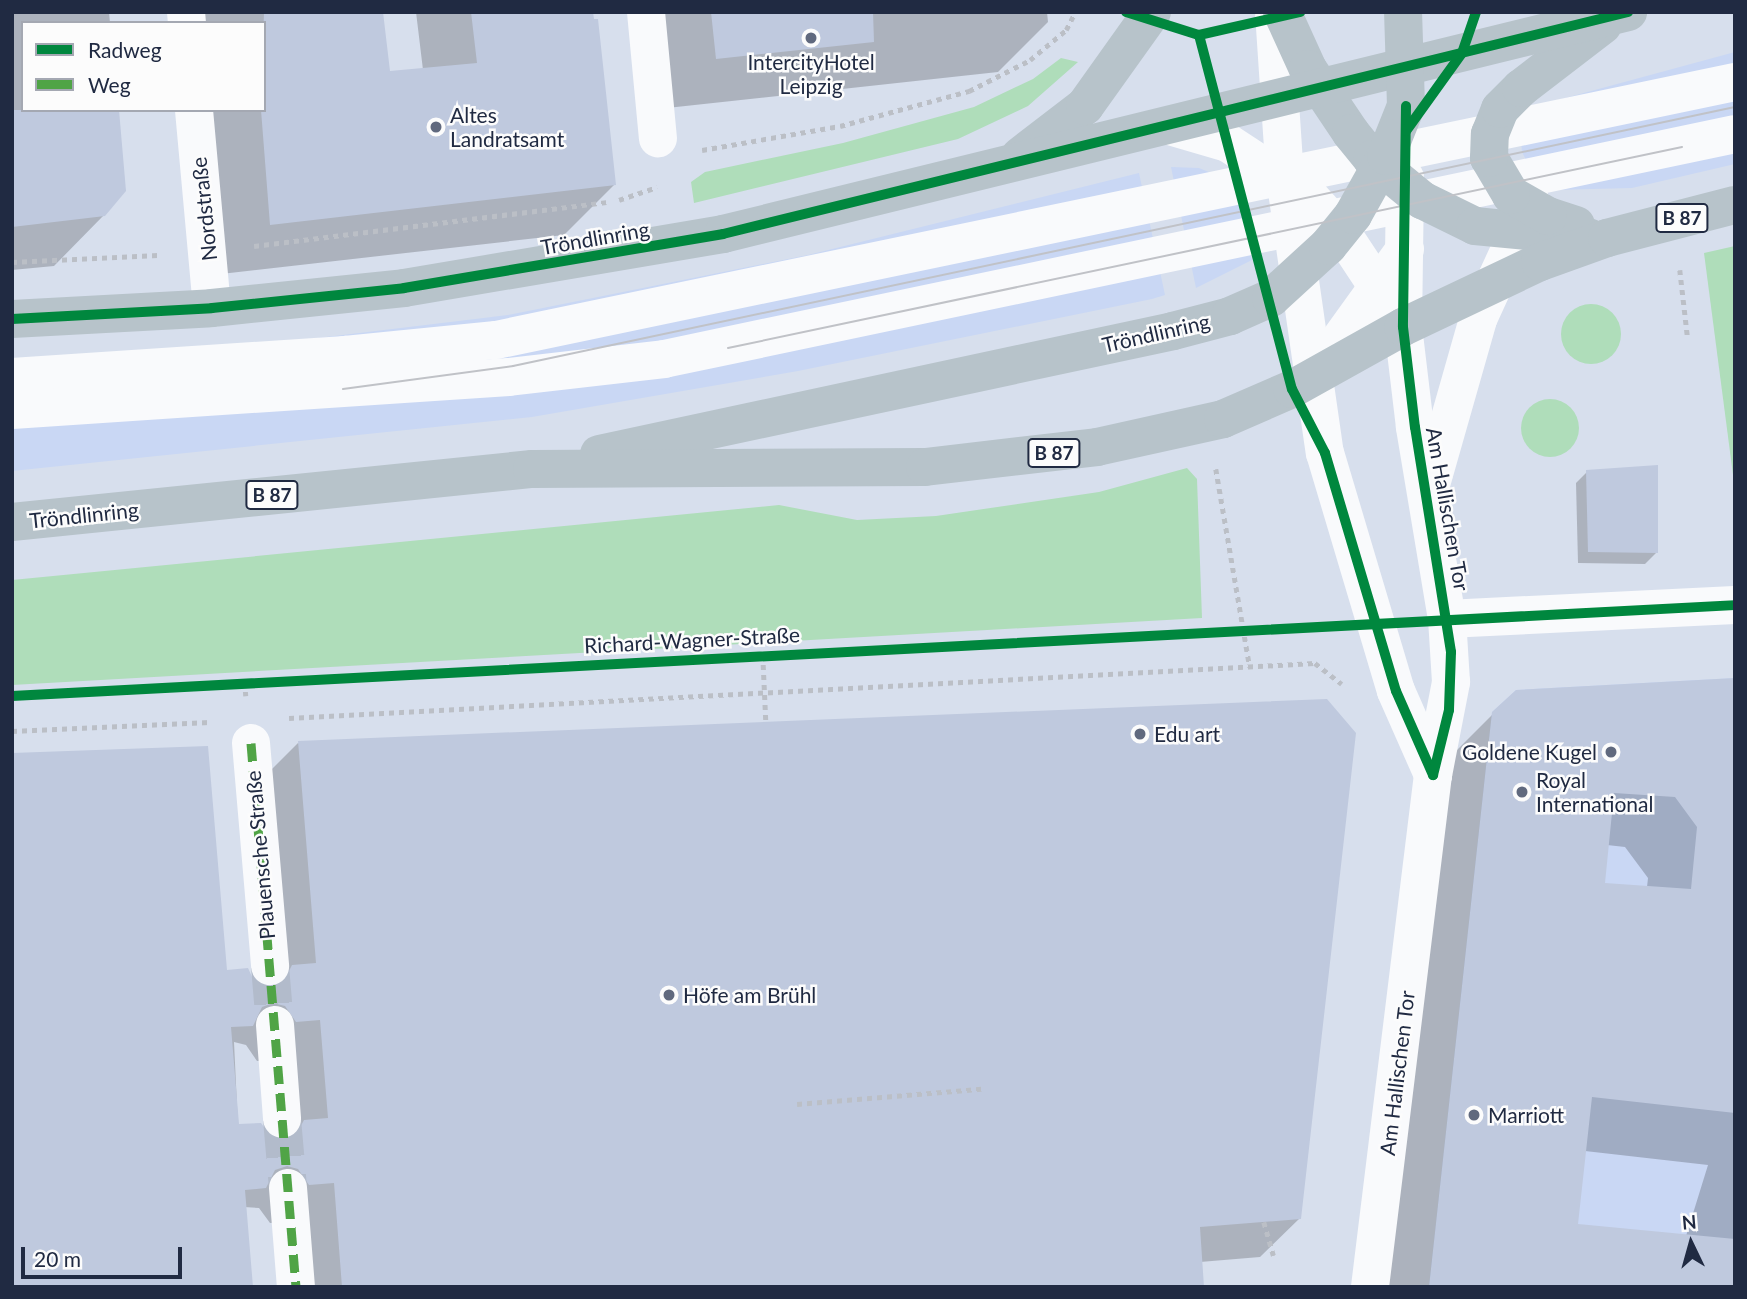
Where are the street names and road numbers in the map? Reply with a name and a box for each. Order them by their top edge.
street label: Nordstraße [186,156,222,262]
road number: B 87 [1654,202,1710,233]
street label: Tröndlinring [539,216,651,260]
street label: Tröndlinring [1100,308,1212,358]
street label: Am Hallischen Tor [1421,425,1475,593]
road number: B 87 [1026,437,1082,468]
road number: B 87 [244,480,300,510]
street label: Tröndlinring [28,497,140,533]
street label: Richard-Wagner-Straße [583,622,801,658]
street label: Plauensche Straße [240,770,280,940]
street label: Am Hallischen Tor [1374,989,1420,1157]

